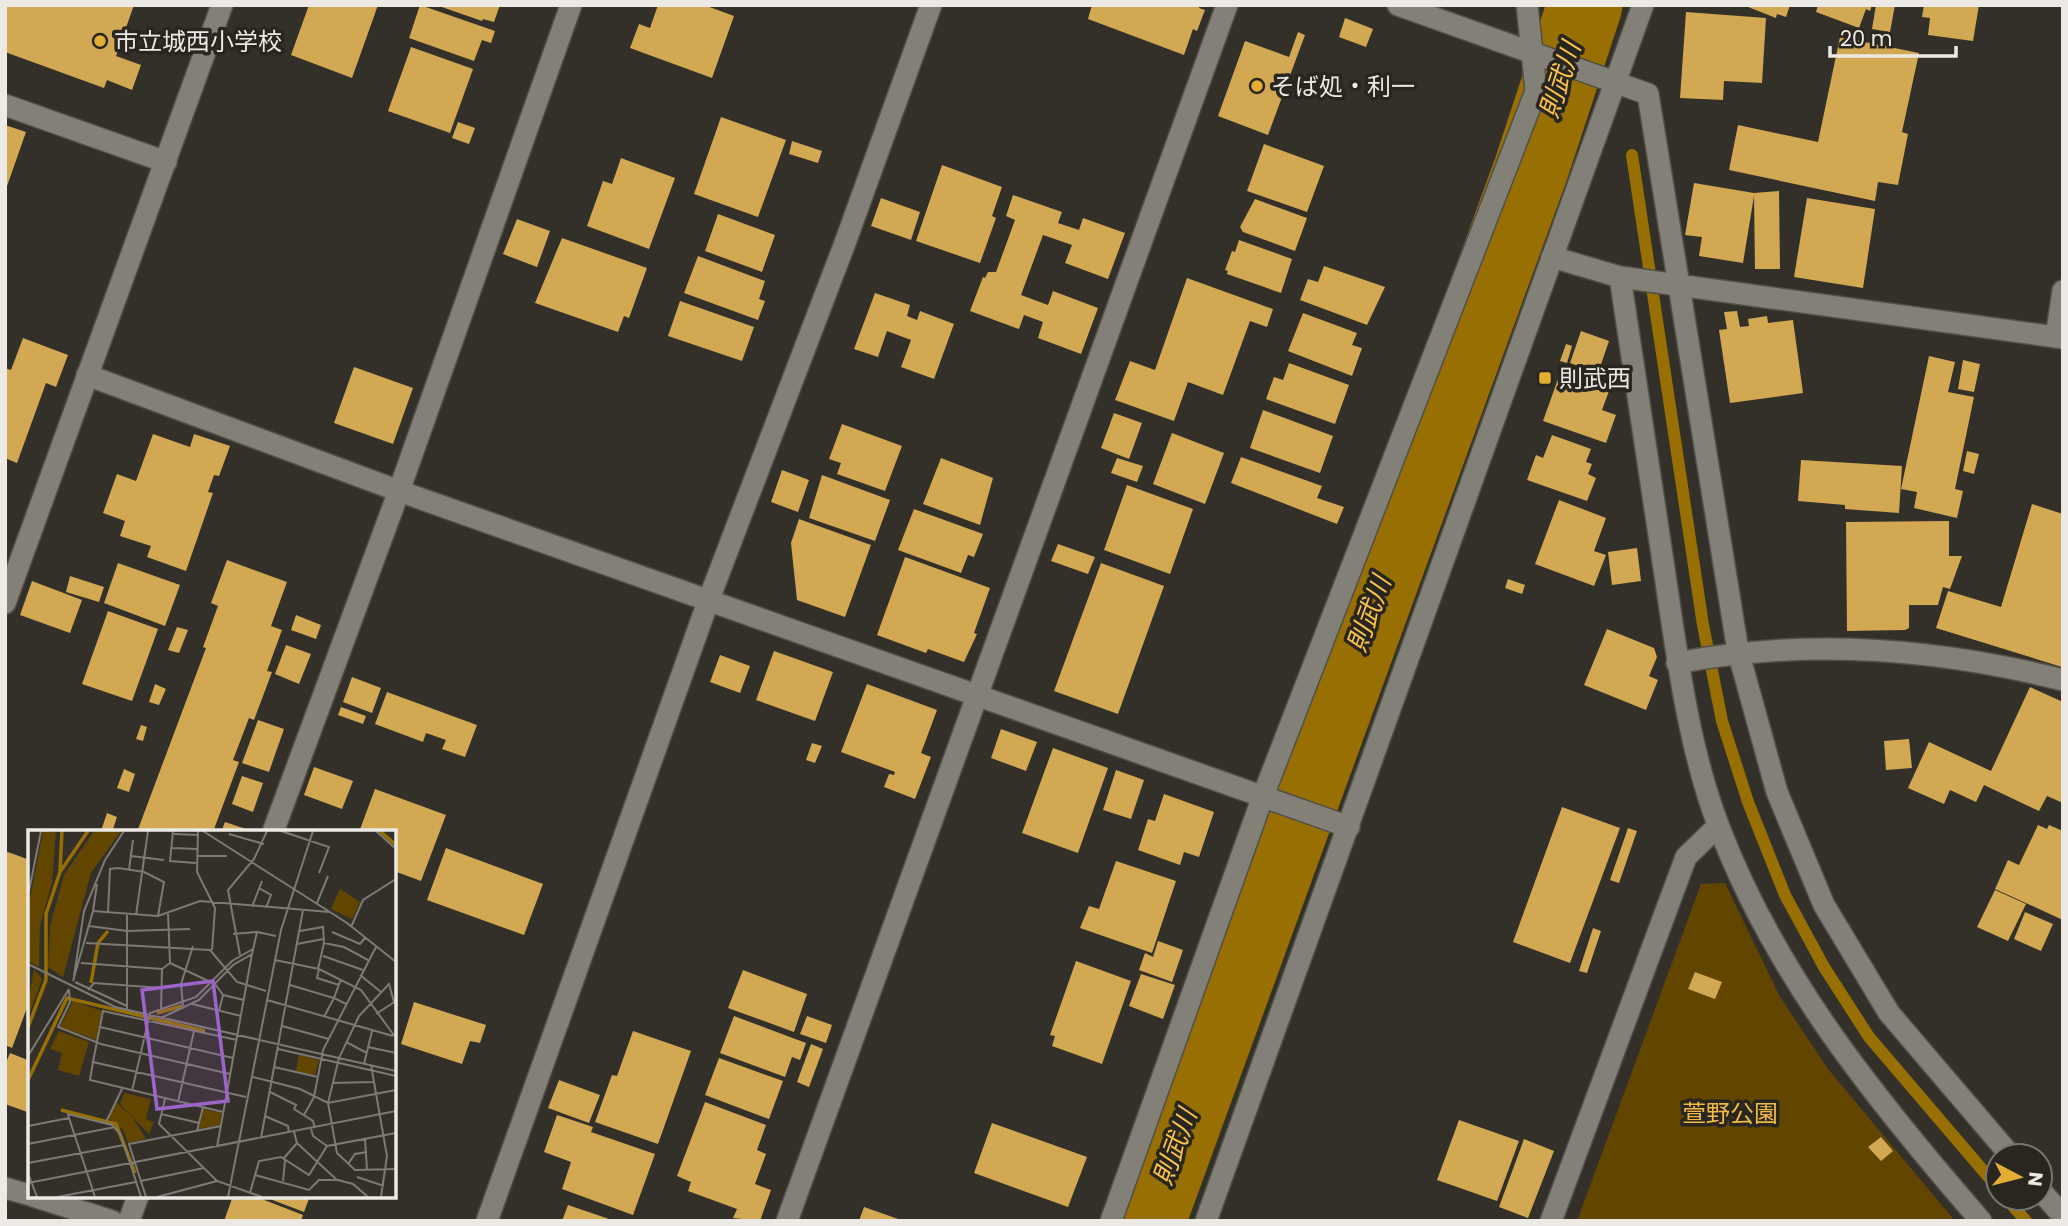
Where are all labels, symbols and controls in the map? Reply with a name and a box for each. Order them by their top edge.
scale bar [1830,14,1956,58]
text: 20 m [1840,24,1893,53]
place label: 市立城西小学校 [114,25,282,58]
marker: 市立城西小学校 [92,33,108,49]
water label: 則武川 [1531,35,1590,123]
place label: そば処・利一 [1271,70,1415,103]
marker: そば処・利一 [1249,78,1265,94]
place label: 則武西 [1559,362,1631,395]
marker: 則武西 [1537,370,1553,386]
water label: 則武川 [1339,568,1400,657]
inset map [28,830,396,1198]
park label: 萱野公園 [1682,1097,1778,1130]
water label: 則武川 [1145,1101,1206,1190]
north arrow [1984,1142,2054,1212]
text: N [2021,1170,2050,1188]

